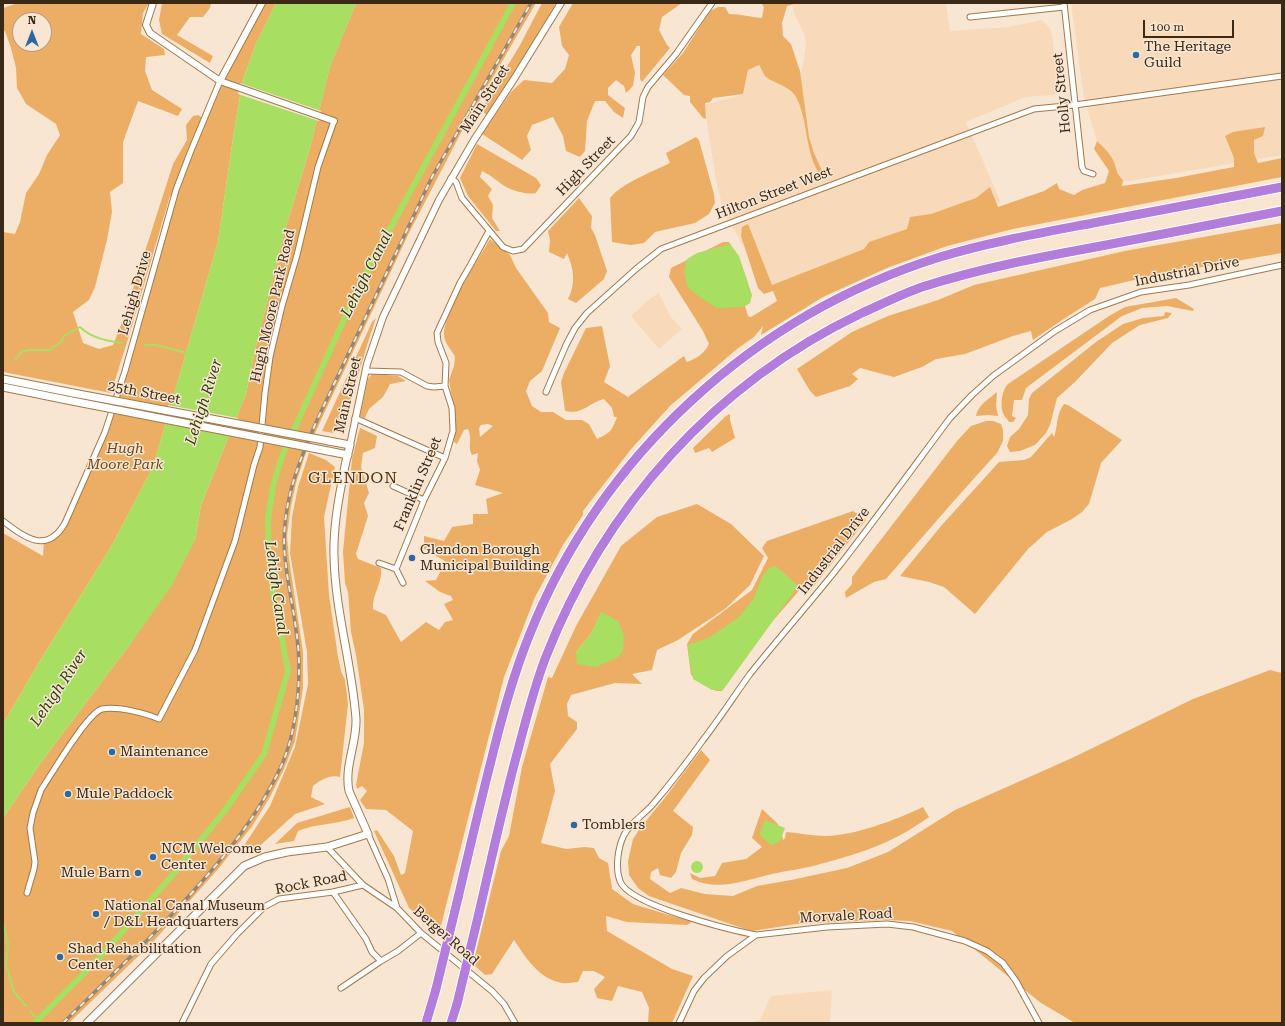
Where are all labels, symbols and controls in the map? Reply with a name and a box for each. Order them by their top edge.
north arrow [12,12,52,52]
scale bar [1145,12,1236,38]
text: N [28,14,36,27]
text: 100 m [1150,20,1184,34]
place label: The Heritage Guild [1144,39,1231,72]
marker: The Heritage Guild [1131,50,1141,60]
street label: Holly Street [1049,52,1075,134]
street label: Main Street [457,62,513,136]
street label: High Street [553,133,619,199]
street label: Hilton Street West [713,163,835,223]
street label: Hugh Moore Park Road [247,228,299,384]
water label: Lehigh Canal [337,228,397,320]
street label: Lehigh Drive [115,249,155,337]
street label: Industrial Drive [1133,254,1241,290]
street label: Main Street [331,355,365,435]
water label: Lehigh River [182,357,226,447]
street label: 25th Street [106,378,182,408]
street label: Franklin Street [391,435,445,533]
park label: Hugh Moore Park [87,441,163,474]
district label: GLENDON [308,468,398,488]
street label: Industrial Drive [795,504,873,598]
water label: Lehigh Canal [260,540,292,636]
place label: Glendon Borough Municipal Building [420,542,549,574]
marker: Glendon Borough Municipal Building [407,553,417,563]
water label: Lehigh River [27,646,91,730]
place label: Maintenance [120,744,208,760]
marker: Maintenance [107,747,117,757]
place label: Mule Paddock [76,786,173,802]
marker: Mule Paddock [63,789,73,799]
place label: Tomblers [582,817,645,833]
marker: Tomblers [569,820,579,830]
place label: NCM Welcome Center [161,841,261,874]
marker: NCM Welcome Center [148,852,158,862]
place label: Mule Barn [61,865,130,881]
marker: Mule Barn [133,868,143,878]
street label: Rock Road [274,868,348,898]
place label: National Canal Museum / D&L Headquarters [104,898,265,930]
street label: Berger Road [410,903,482,969]
street label: Morvale Road [799,905,893,927]
marker: National Canal Museum / D&L Headquarters [91,909,101,919]
place label: Shad Rehabilitation Center [68,941,202,974]
marker: Shad Rehabilitation Center [55,952,65,962]

